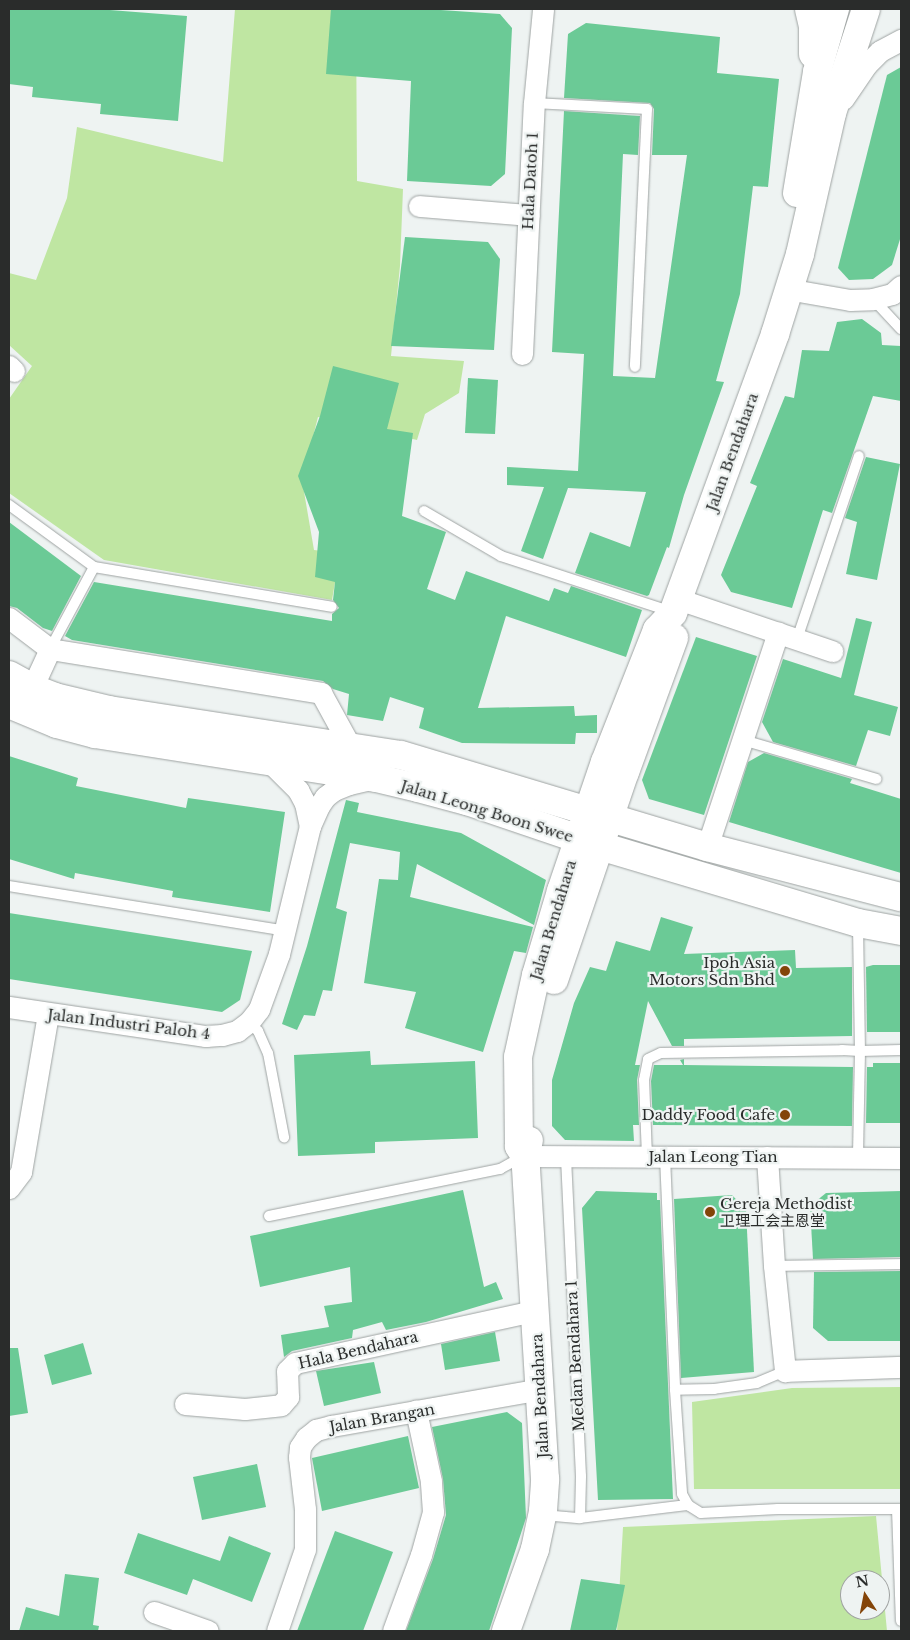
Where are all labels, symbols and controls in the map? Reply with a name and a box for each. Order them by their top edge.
street label: Hala Datoh 1 [518,132,542,230]
street label: Jalan Bendahara [702,390,762,514]
street label: Jalan Leong Boon Swee [399,776,575,846]
street label: Jalan Bendahara [526,858,580,982]
place label: Ipoh Asia Motors Sdn Bhd [649,953,775,988]
marker: Ipoh Asia Motors Sdn Bhd [779,965,791,977]
street label: Jalan Industri Paloh 4 [47,1005,211,1043]
place label: Daddy Food Cafe [641,1106,775,1124]
marker: Daddy Food Cafe [779,1109,791,1121]
street label: Jalan Leong Tian [648,1148,778,1166]
place label: Gereja Methodist 卫理工会主恩堂 [720,1194,852,1229]
marker: Gereja Methodist 卫理工会主恩堂 [704,1206,716,1218]
street label: Medan Bendahara 1 [562,1280,588,1432]
street label: Hala Bendahara [296,1327,420,1373]
street label: Jalan Bendahara [528,1333,552,1459]
street label: Jalan Brangan [328,1400,436,1436]
north arrow [840,1570,890,1620]
text: N [854,1571,871,1591]

